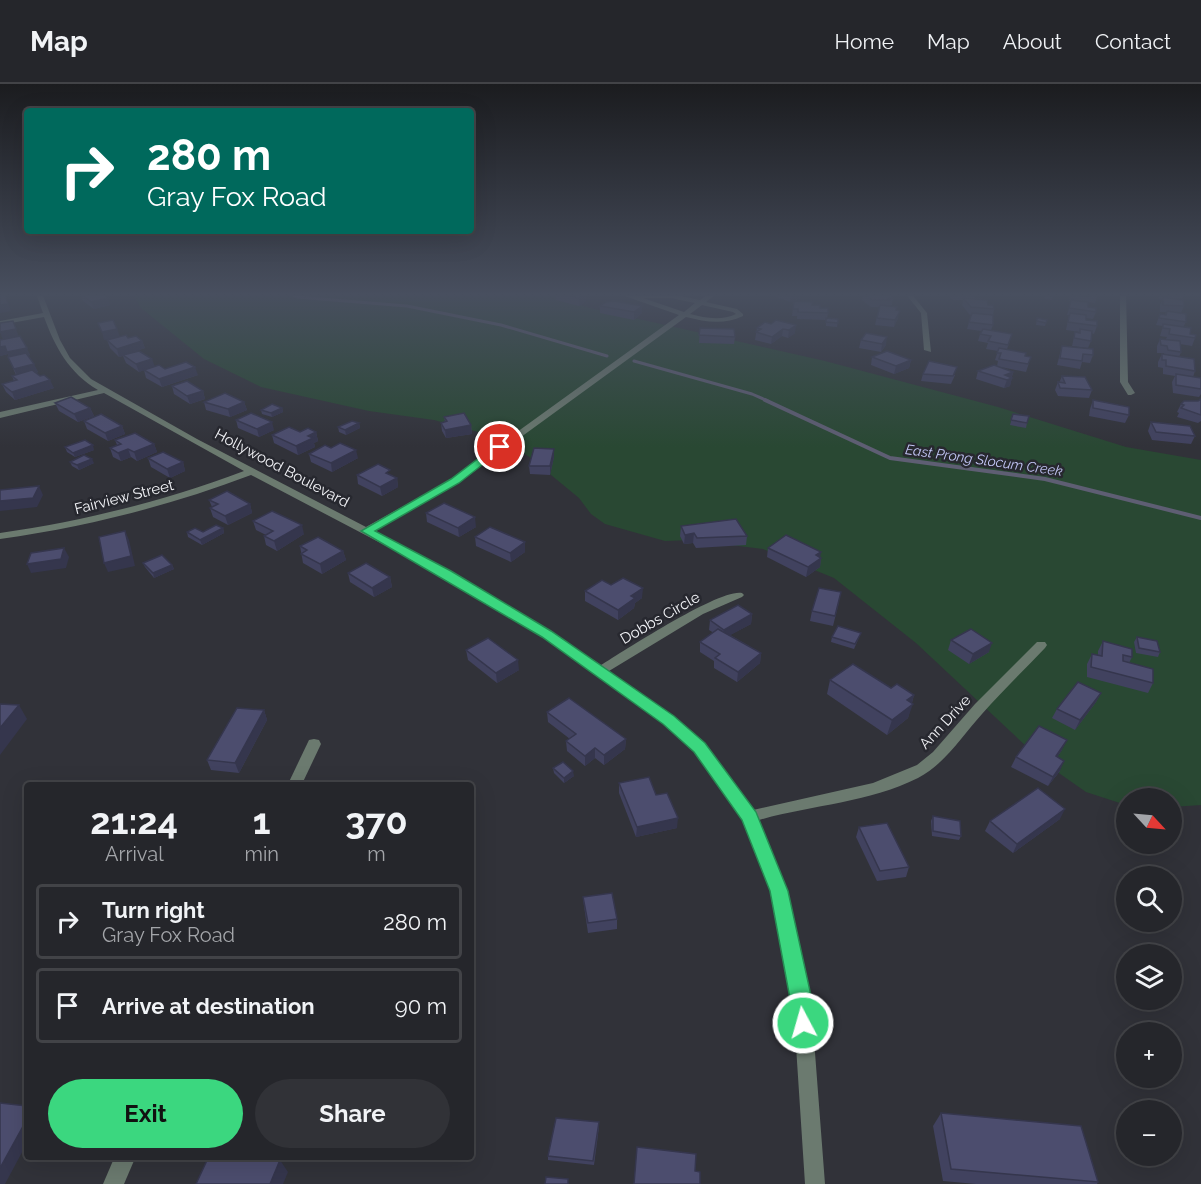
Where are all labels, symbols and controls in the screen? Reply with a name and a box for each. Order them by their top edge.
text: Map [30,25,88,58]
text: Home [835,29,894,54]
text: Map [927,29,970,54]
text: About [1003,29,1062,54]
text: Contact [1095,29,1171,54]
text: 280 m [147,131,271,180]
icon: right [48,132,126,210]
text: Gray Fox Road [147,181,327,212]
pin [474,421,525,472]
street label: Hollywood Boulevard [212,425,352,511]
icon: arrive [483,430,516,463]
water label: East Prong Slocum Creek [904,441,1064,479]
street label: Fairview Street [73,476,175,518]
street label: Dobbs Circle [617,588,703,648]
street label: Ann Drive [915,691,975,753]
north arrow [1116,788,1182,854]
map controls [1116,788,1182,1166]
text: 21:24 [90,800,178,842]
text: 1 [253,800,271,842]
text: 370 [345,800,408,842]
text: Arrival [105,842,164,866]
text: min [245,842,279,866]
text: m [367,842,386,866]
button: search [1116,866,1182,932]
text: Turn right [102,897,205,923]
icon: right [51,905,84,938]
text: 280 m [383,909,447,935]
text: Gray Fox Road [102,923,235,947]
button: layers [1116,944,1182,1010]
icon: arrive [51,989,84,1022]
position arrow [771,991,835,1055]
text: Arrive at destination [102,993,315,1019]
text: 90 m [395,993,447,1019]
button: + [1116,1022,1182,1088]
button: Exit [48,1079,243,1148]
button: Share [255,1079,450,1148]
button: − [1116,1100,1182,1166]

